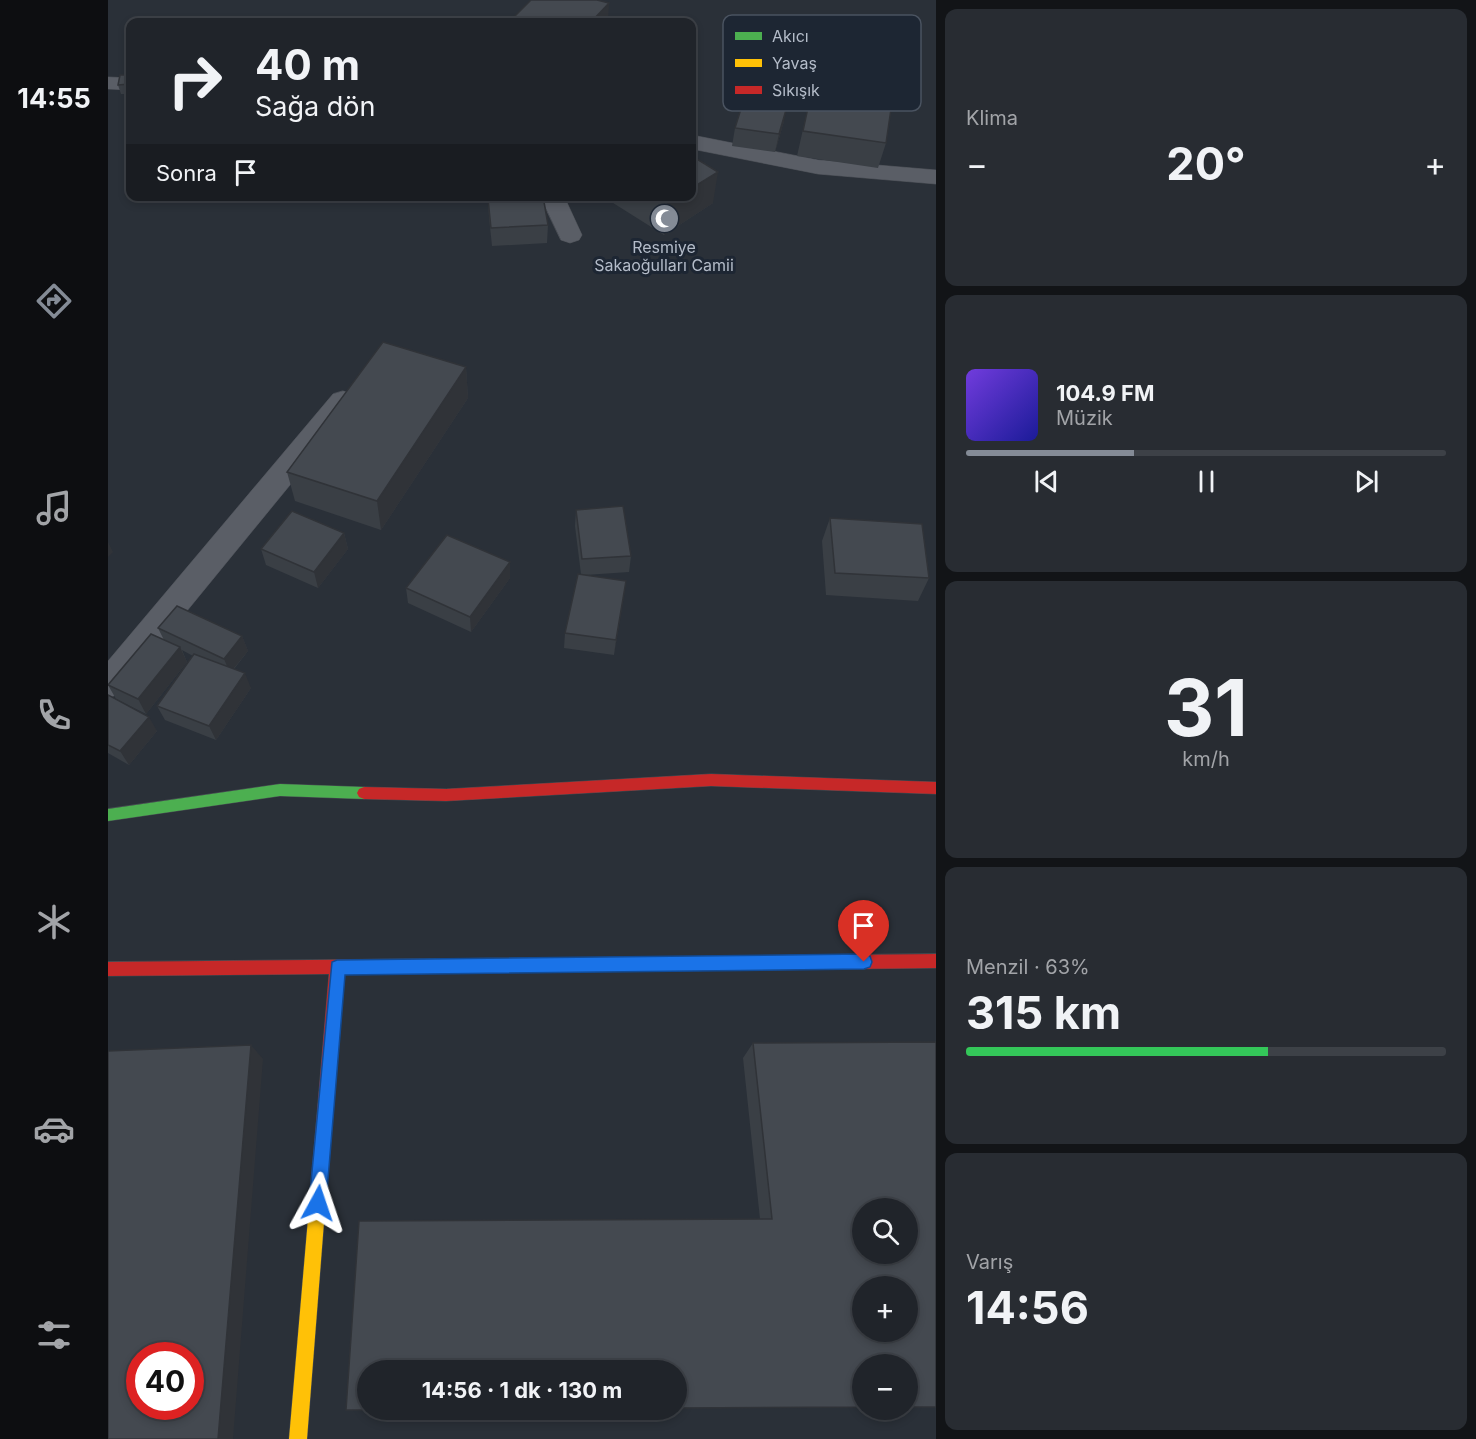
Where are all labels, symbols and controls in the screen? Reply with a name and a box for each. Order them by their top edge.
legend [723,15,921,111]
text: Akıcı [772,26,809,46]
text: 40 m [255,39,360,90]
icon: right [156,42,234,120]
text: Yavaş [772,53,817,73]
text: Sıkışık [772,80,820,100]
text: 14:55 [17,82,91,115]
text: Sağa dön [255,90,375,123]
text: Klima [966,106,1018,130]
text: 20° [1166,136,1246,191]
text: − [966,144,988,184]
text: + [1424,144,1446,184]
icon: arrive [229,156,262,189]
text: Sonra [156,160,217,186]
mosque icon: Resmiye Sakaoğulları Camii [648,203,680,235]
place label: Resmiye Sakaoğulları Camii [594,237,734,275]
icon: directions [33,280,75,322]
text: 104.9 FM [1056,380,1154,406]
text: Müzik [1056,406,1113,430]
icon: previous [1030,465,1063,498]
icon: pause [1190,465,1223,498]
icon: next [1350,465,1383,498]
icon: music [33,487,75,529]
text: 31 [1164,660,1248,755]
icon: phone [33,694,75,736]
text: km/h [1182,747,1230,771]
pin [838,900,889,962]
icon: climate [33,901,75,943]
icon: arrive [847,909,880,942]
text: Menzil · 63% [966,955,1090,979]
text: 315 km [966,985,1121,1040]
icon: car [33,1108,75,1150]
position arrow [286,1171,350,1235]
map controls [852,1198,918,1420]
button: search [852,1198,918,1264]
text: Varış [966,1250,1013,1274]
button: + [852,1276,918,1342]
text: 14:56 [966,1280,1089,1335]
icon: filters [33,1314,75,1356]
speed limit sign: 40 [126,1342,204,1420]
button: − [852,1354,918,1420]
text: 14:56 · 1 dk · 130 m [422,1377,622,1403]

